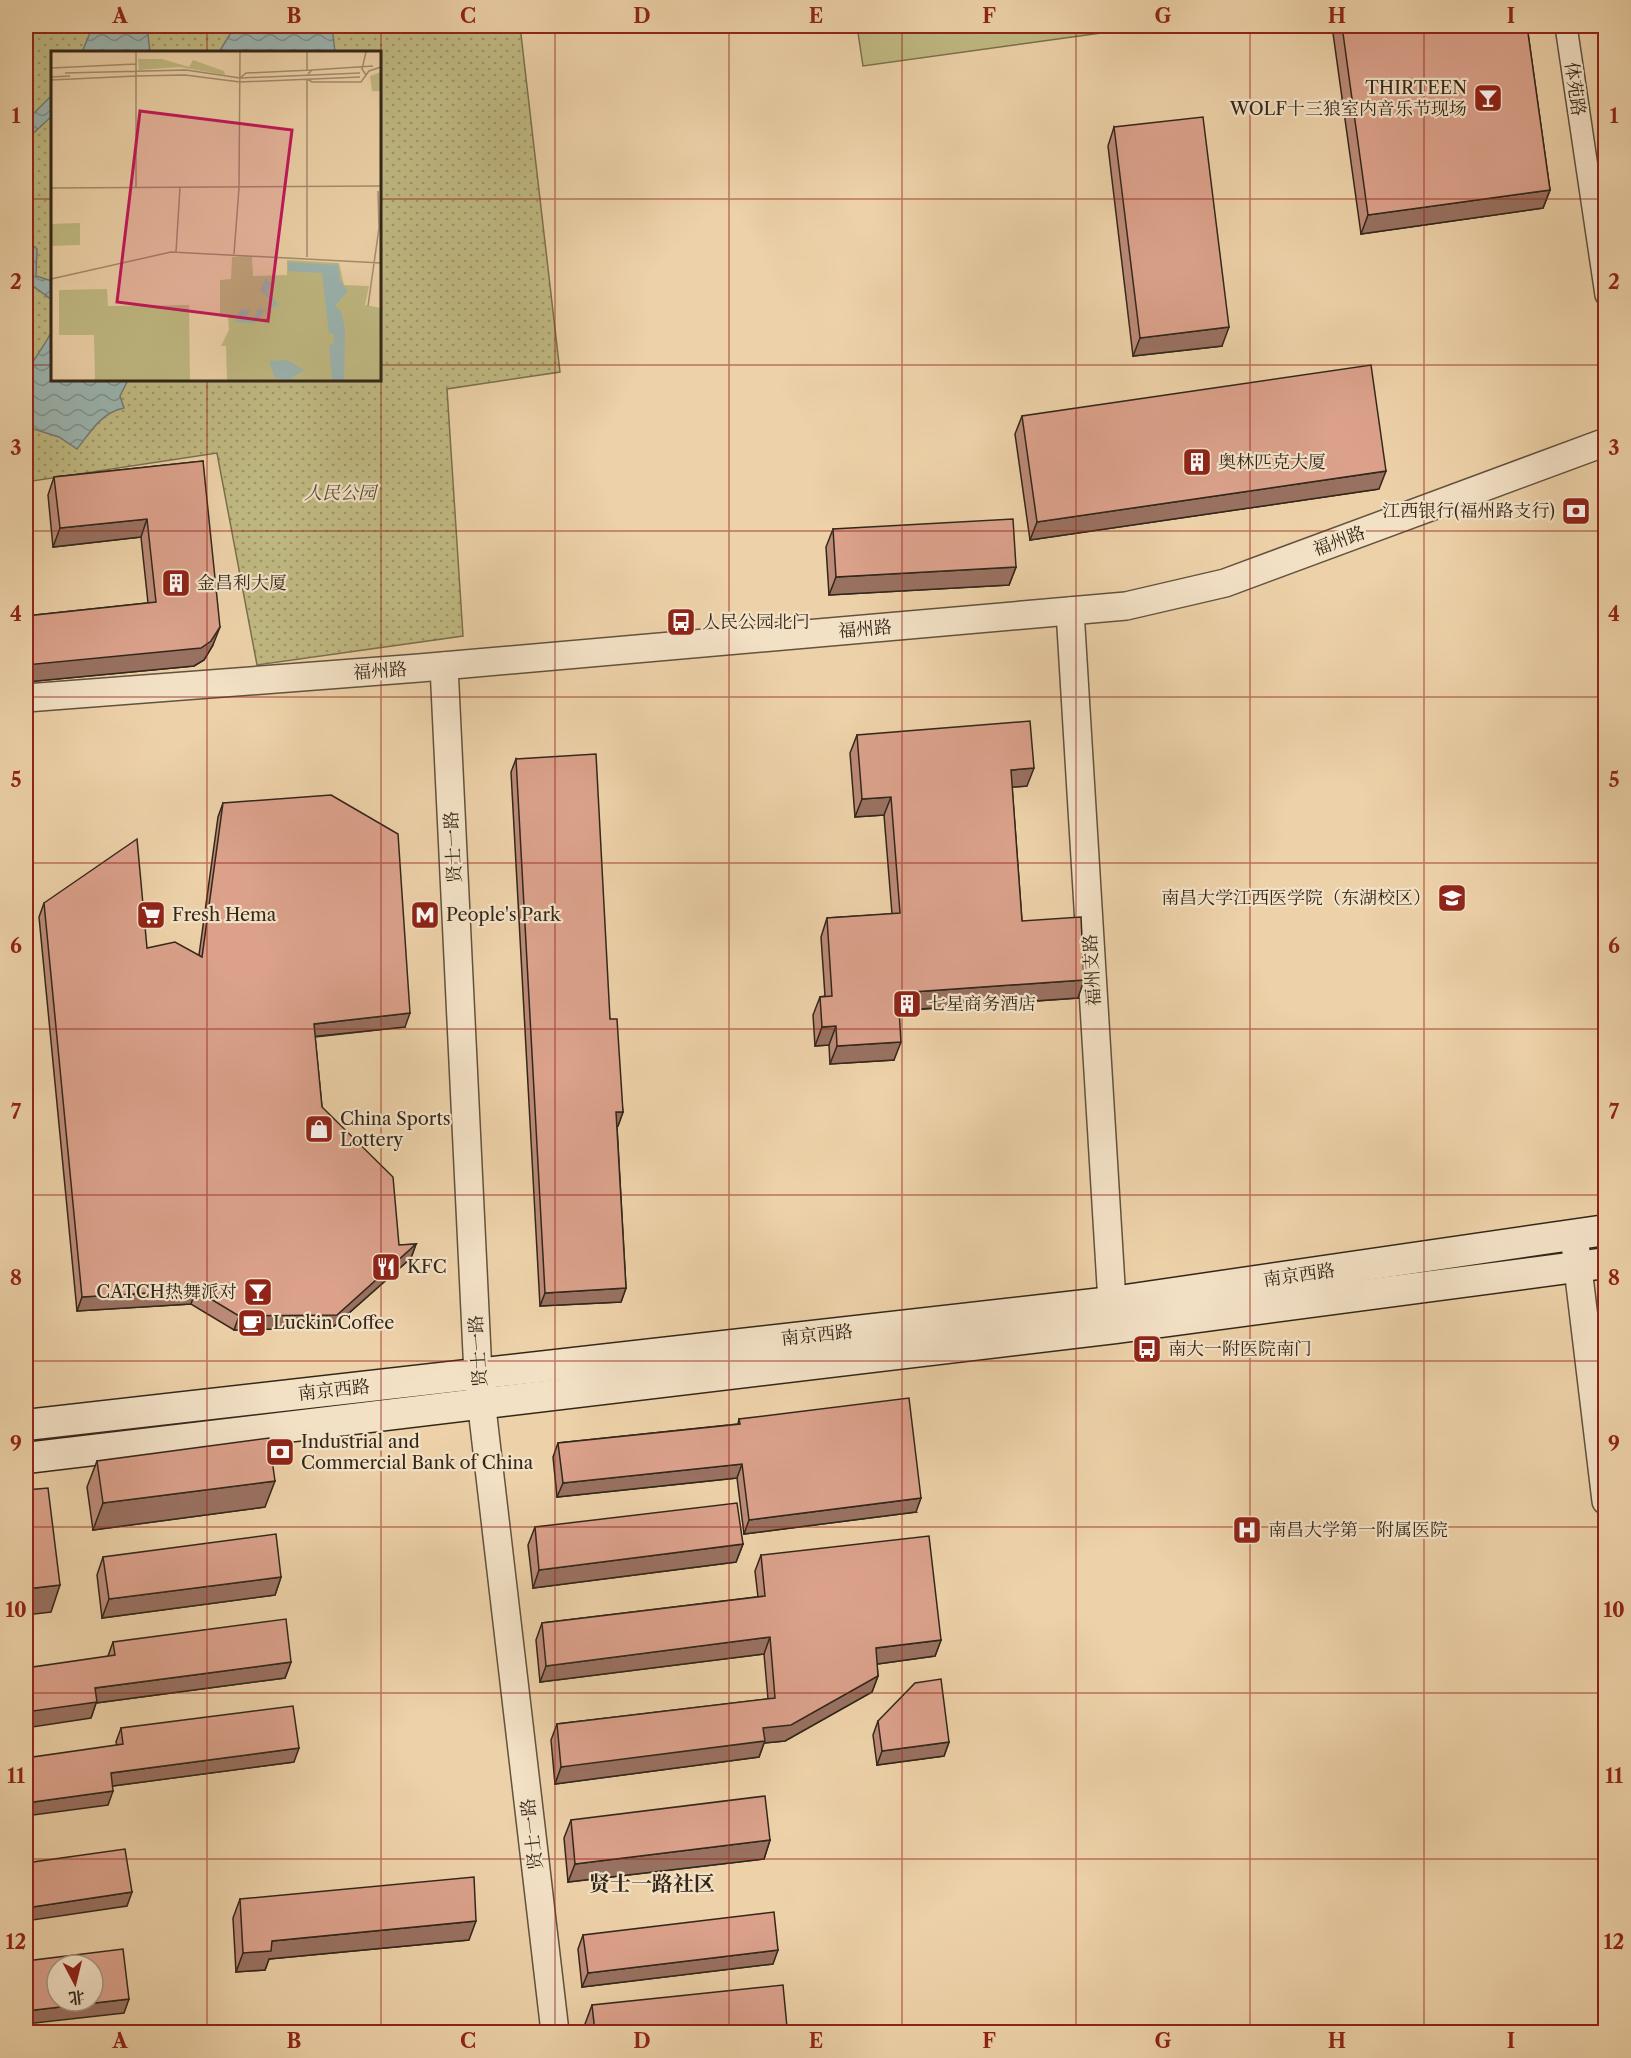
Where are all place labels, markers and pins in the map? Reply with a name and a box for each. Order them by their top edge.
place label: THIRTEEN WOLF十三狼室内音乐节现场 [1229,77,1467,120]
bar icon: THIRTEEN WOLF十三狼室内音乐节现场 [1472,82,1504,114]
building icon: 奥林匹克大厦 [1181,446,1213,478]
place label: 奥林匹克大厦 [1218,451,1326,473]
bank icon: 江西银行(福州路支行) [1560,495,1592,527]
place label: 江西银行(福州路支行) [1382,500,1555,522]
building icon: 金昌利大厦 [160,567,192,599]
place label: 金昌利大厦 [197,572,287,594]
bus stop icon: 人民公园北门 [665,606,697,638]
place label: 人民公园北门 [702,611,810,633]
school or university icon: 南昌大学江西医学院（东湖校区） [1436,882,1468,914]
place label: 南昌大学江西医学院（东湖校区） [1161,887,1431,909]
supermarket icon: Fresh Hema [135,899,167,931]
metro station icon: People's Park [409,899,441,931]
place label: Fresh Hema [172,904,277,926]
place label: People's Park [446,904,562,926]
building icon: 七星商务酒店 [891,988,923,1020]
place label: 七星商务酒店 [928,993,1036,1015]
place label: China Sports Lottery [340,1108,451,1151]
shop icon: China Sports Lottery [303,1113,335,1145]
restaurant icon: KFC [370,1251,402,1283]
place label: KFC [407,1256,447,1278]
bar icon: CATCH热舞派对 [242,1276,274,1308]
place label: CATCH热舞派对 [96,1281,237,1303]
cafe icon: Luckin Coffee [236,1307,268,1339]
place label: Luckin Coffee [273,1312,394,1334]
bus stop icon: 南大一附医院南门 [1131,1333,1163,1365]
place label: 南大一附医院南门 [1168,1338,1312,1360]
place label: Industrial and Commercial Bank of China [301,1431,534,1474]
bank icon: Industrial and Commercial Bank of China [264,1436,296,1468]
hospital icon: 南昌大学第一附属医院 [1231,1514,1263,1546]
place label: 南昌大学第一附属医院 [1268,1519,1448,1541]

